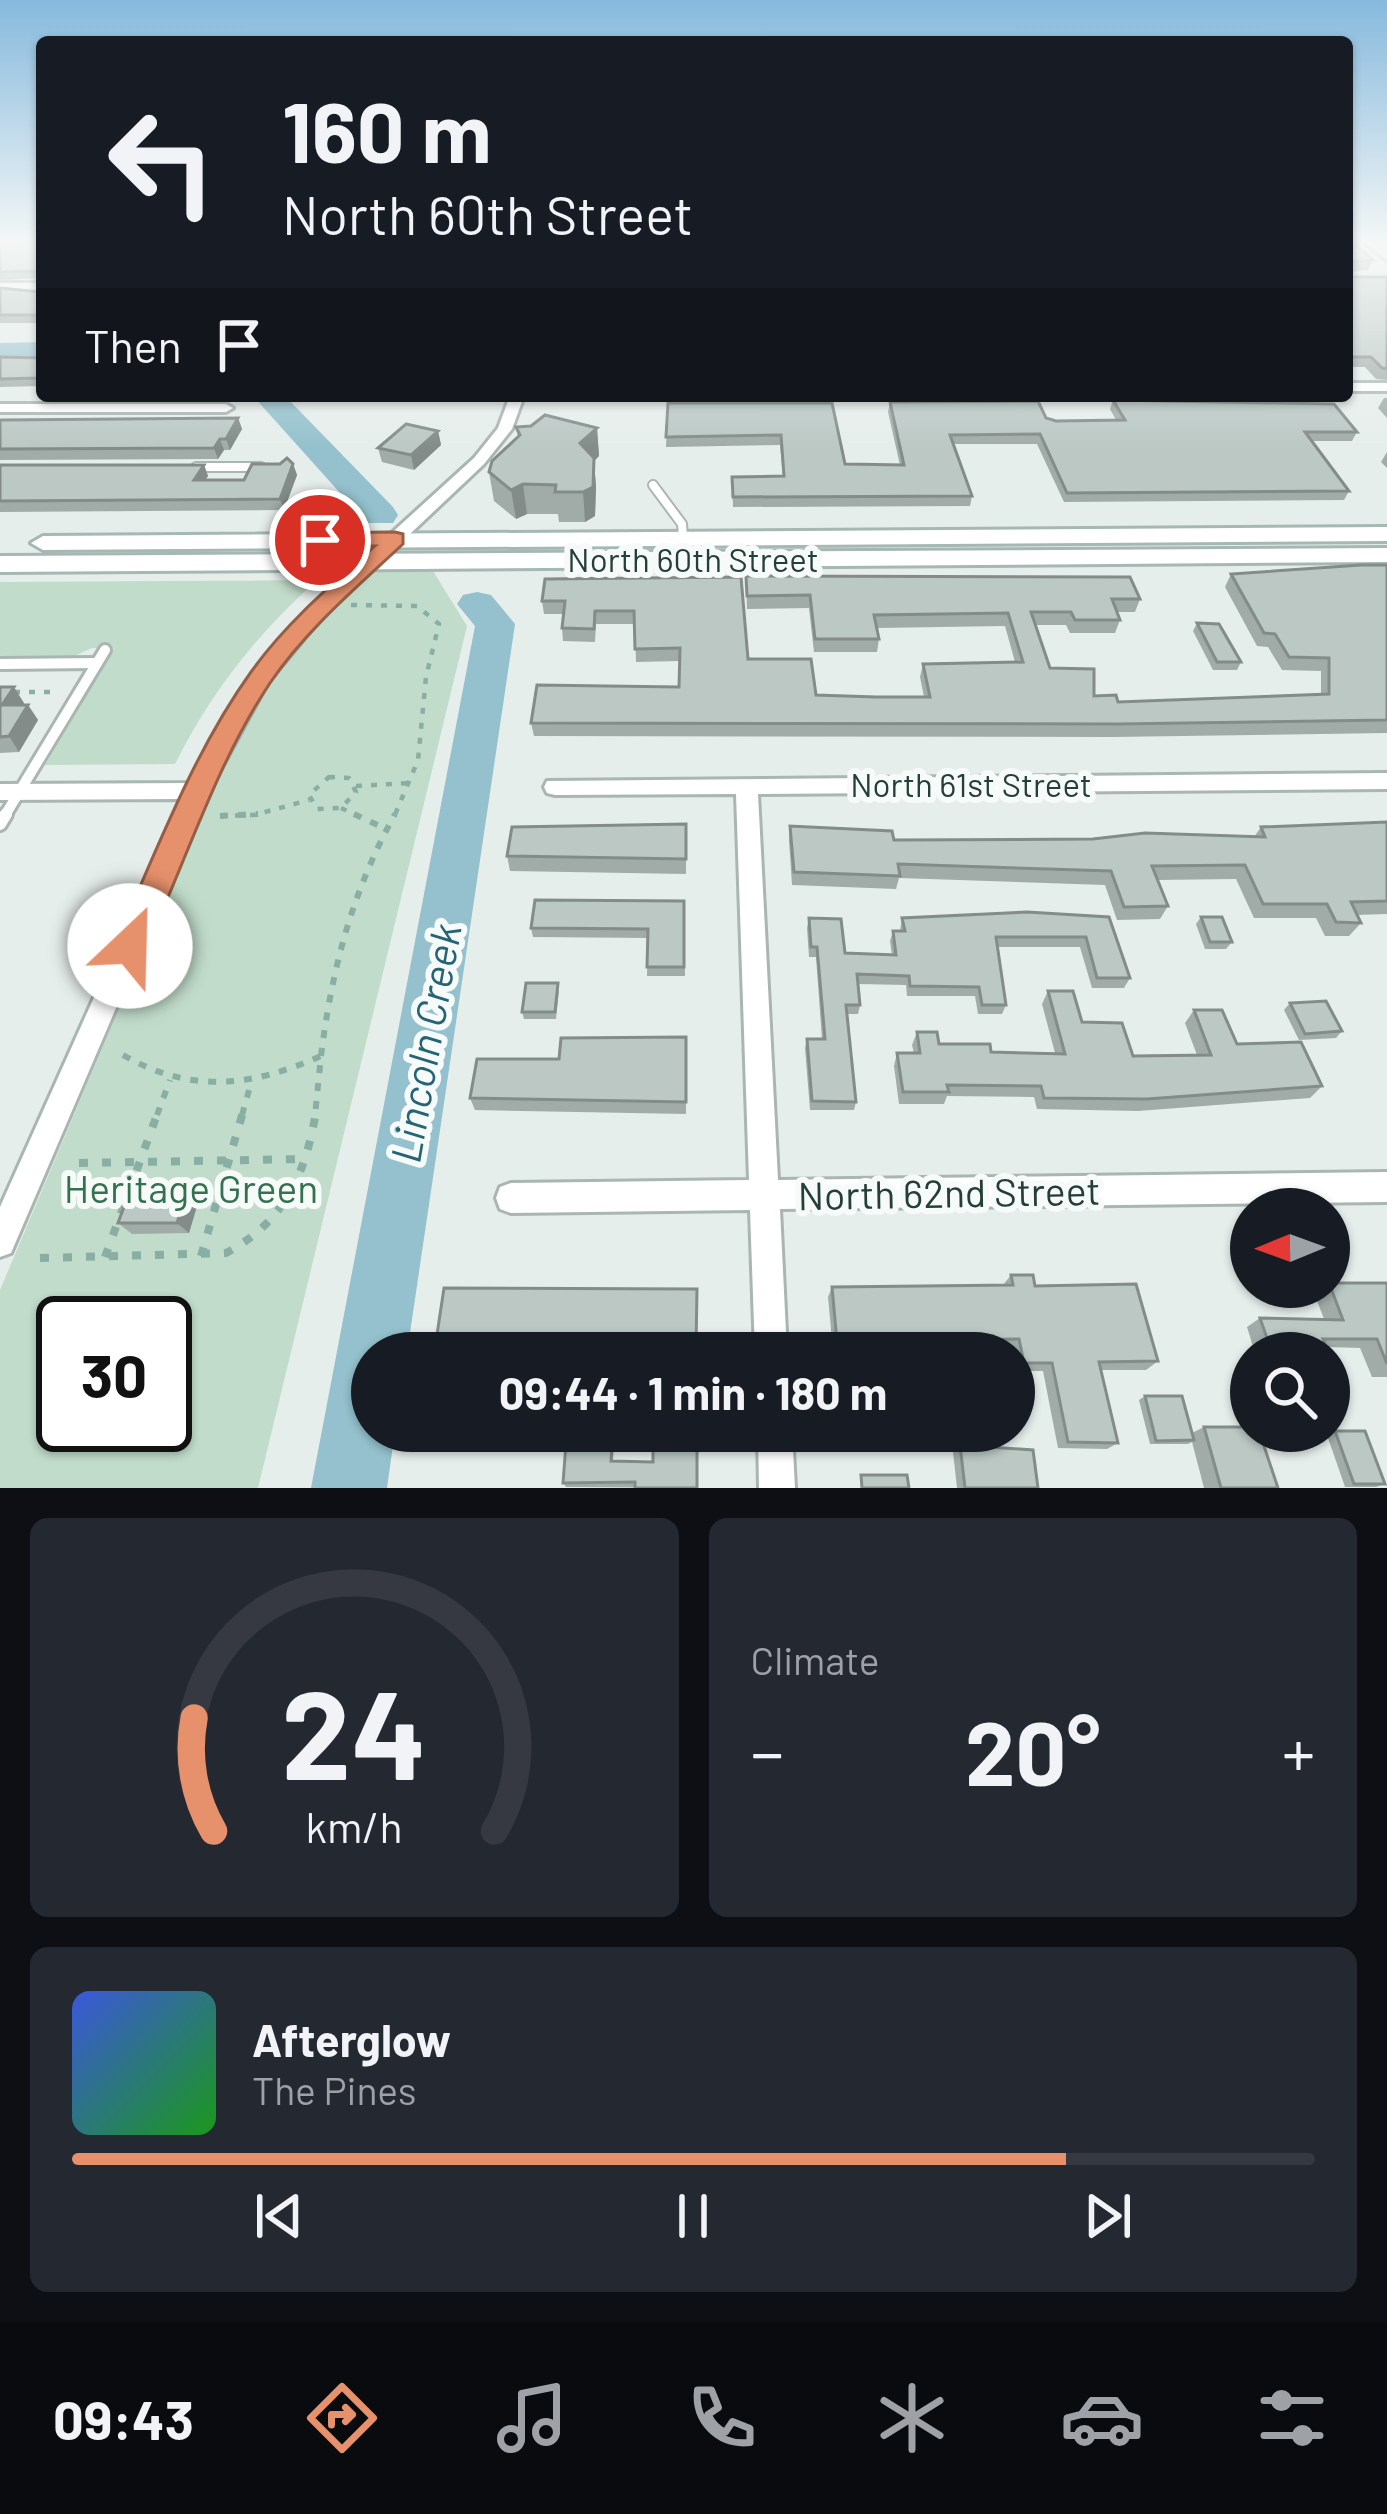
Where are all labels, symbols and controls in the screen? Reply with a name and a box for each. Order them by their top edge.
text: 160 m [282,79,492,180]
icon: left [84,84,240,240]
text: North 60th Street [282,181,693,246]
icon: arrive [206,312,272,378]
text: Then [84,318,182,372]
pin [269,489,371,591]
icon: arrive [287,507,353,573]
street label: North 60th Street [567,539,819,579]
street label: North 61st Street [850,764,1092,804]
position arrow [67,883,193,1009]
water label: Lincoln Creek [378,919,470,1166]
park label: Heritage Green [64,1164,318,1211]
street label: North 62nd Street [797,1166,1101,1218]
north arrow [1230,1188,1350,1308]
map controls [1230,1188,1350,1452]
speed limit sign: 30 [36,1296,192,1452]
button: search [1230,1332,1350,1452]
text: 09:44 · 1 min · 180 m [499,1365,887,1419]
text: Climate [751,1636,880,1683]
text: 24 [282,1655,427,1805]
text: 20° [965,1696,1101,1804]
text: − [751,1711,784,1790]
text: + [1282,1711,1315,1790]
text: km/h [306,1799,403,1851]
text: Afterglow [252,2012,451,2066]
text: The Pines [252,2066,417,2113]
icon: previous [246,2183,312,2249]
icon: pause [660,2183,726,2249]
icon: next [1075,2183,1141,2249]
icon: directions [300,2376,384,2460]
icon: music [490,2376,574,2460]
icon: phone [680,2376,764,2460]
icon: climate [870,2376,954,2460]
icon: car [1060,2376,1144,2460]
icon: filters [1250,2376,1334,2460]
text: 09:43 [53,2386,194,2451]

